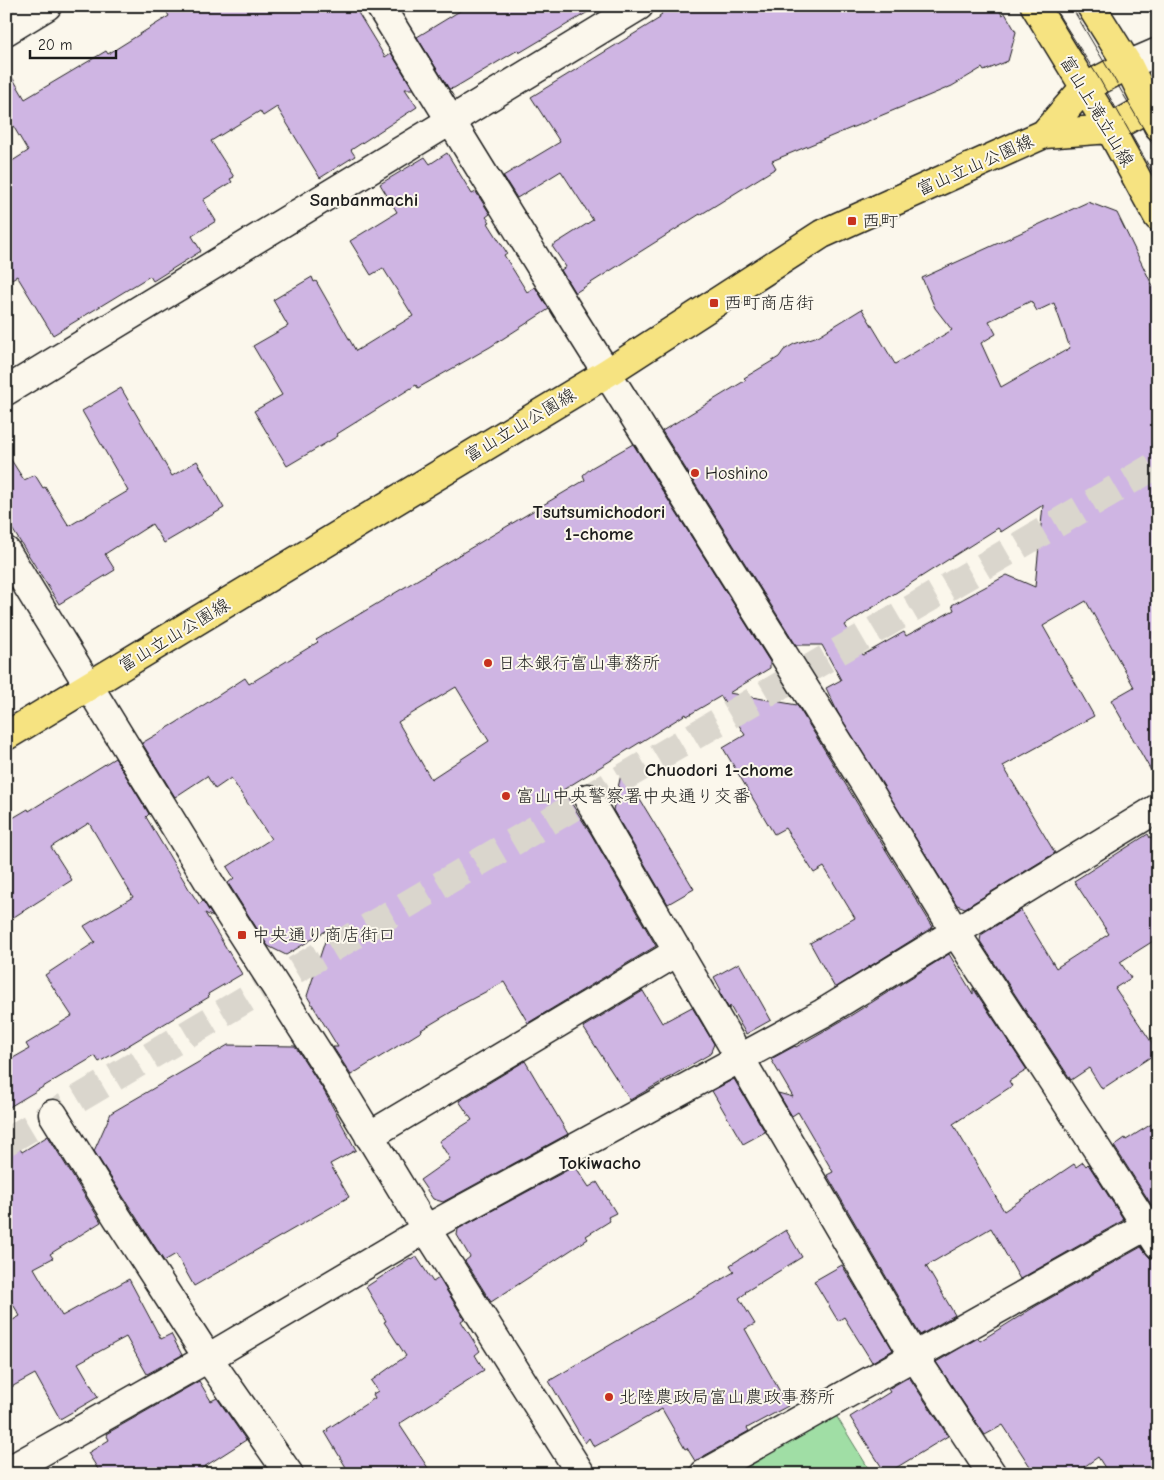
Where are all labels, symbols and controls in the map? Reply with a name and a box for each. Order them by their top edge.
scale bar [30,28,116,60]
text: 20 m [38,36,72,54]
street label: 富山上滝立山線 [1055,52,1138,171]
street label: 富山立山公園線 [913,130,1037,201]
district label: Sanbanmachi [310,189,418,211]
place label: 西町 [862,211,898,232]
marker: 西町 [846,215,858,227]
place label: 西町商店街 [724,293,814,314]
marker: 西町商店街 [708,297,720,309]
street label: 富山立山公園線 [461,384,580,467]
place label: Hoshino [705,463,768,484]
marker: Hoshino [689,467,701,479]
district label: Tsutsumichodori 1-chome [533,501,665,545]
street label: 富山立山公園線 [115,594,234,677]
place label: 日本銀行富山事務所 [498,653,660,674]
marker: 日本銀行富山事務所 [482,657,494,669]
district label: Chuodori 1-chome [645,759,793,781]
place label: 富山中央警察署中央通り交番 [516,786,750,807]
marker: 富山中央警察署中央通り交番 [500,790,512,802]
place label: 中央通り商店街口 [252,925,396,946]
marker: 中央通り商店街口 [236,929,248,941]
district label: Tokiwacho [559,1152,641,1174]
place label: 北陸農政局富山農政事務所 [619,1387,835,1408]
marker: 北陸農政局富山農政事務所 [603,1391,615,1403]

